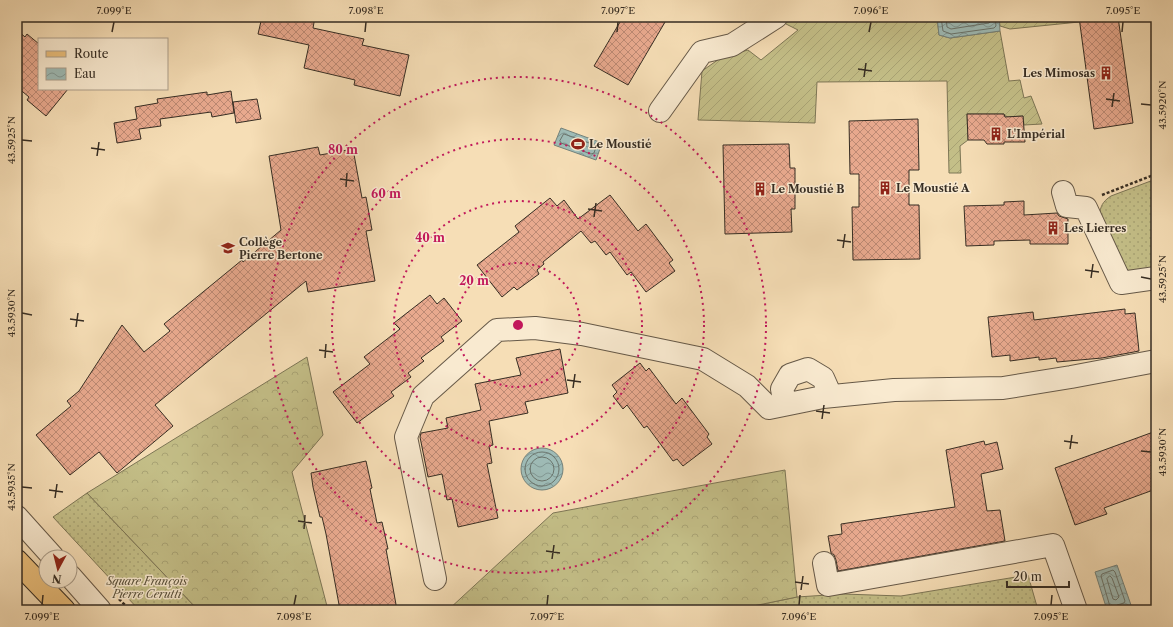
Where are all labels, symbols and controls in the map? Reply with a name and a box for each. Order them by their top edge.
text: 7.099°E [96,4,132,17]
text: 7.098°E [348,4,384,17]
text: 7.097°E [601,4,635,17]
text: 7.096°E [854,4,889,17]
text: 7.095°E [1106,4,1140,17]
legend [38,38,168,90]
text: Route [74,46,109,61]
building icon: Les Mimosas [1098,65,1114,81]
text: Eau [74,66,97,81]
place label: Les Mimosas [1023,66,1095,80]
text: 43.5920°N [1156,81,1169,129]
text: 43.5925°N [5,116,18,164]
building icon: L'Impérial [988,126,1004,142]
place label: L'Impérial [1007,127,1065,141]
sports icon: Le Moustié [570,136,586,152]
place label: Le Moustié [589,137,652,151]
text: 80 m [328,142,358,157]
building icon: Le Moustié A [877,180,893,196]
building icon: Le Moustié B [752,181,768,197]
place label: Le Moustié A [896,181,970,195]
place label: Le Moustié B [771,182,845,196]
text: 60 m [371,186,401,201]
building icon: Les Lierres [1045,220,1061,236]
place label: Les Lierres [1064,221,1126,235]
text: 40 m [415,230,445,245]
place label: Collège Pierre Bertone [239,235,323,262]
school or university icon: Collège Pierre Bertone [220,240,236,256]
text: 43.5925°N [1156,255,1169,303]
text: 20 m [459,273,489,288]
text: 43.5930°N [5,289,18,337]
centre of rings [511,318,525,332]
text: 43.5930°N [1156,428,1169,476]
text: 43.5935°N [5,463,18,511]
north arrow [38,549,78,589]
scale bar [1007,563,1069,589]
text: 20 m [1013,569,1042,584]
text: N [51,571,62,586]
park label: Square François Pierre Cerutti [105,574,188,601]
text: 7.099°E [24,610,60,623]
text: 7.098°E [276,610,312,623]
text: 7.097°E [530,610,564,623]
text: 7.096°E [782,610,817,623]
text: 7.095°E [1034,610,1068,623]

